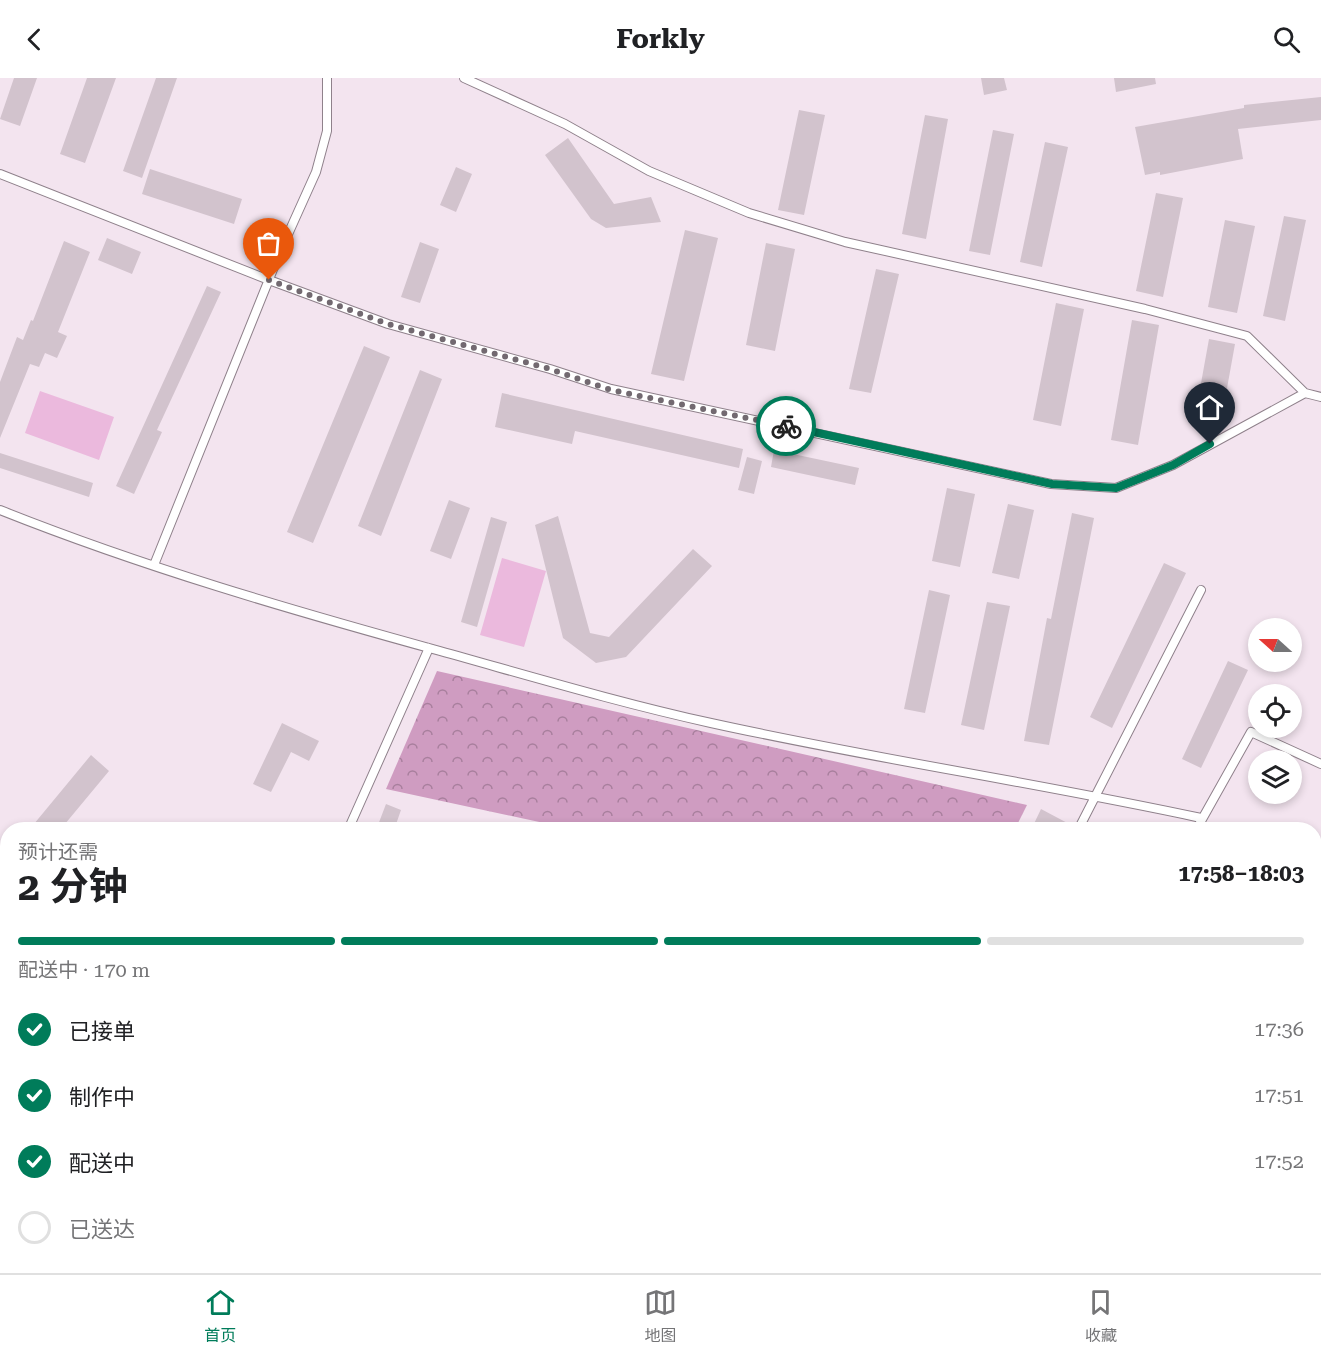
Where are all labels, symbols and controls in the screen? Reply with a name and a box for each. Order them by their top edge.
icon: back [18,23,51,56]
text: Forkly [616,23,705,55]
icon: search [1270,23,1303,56]
pin [243,218,294,280]
icon: bag [252,227,285,260]
pin [1184,382,1235,444]
icon: home [1193,391,1226,424]
courier [756,396,816,456]
icon: bike [770,410,803,443]
north arrow [1248,618,1302,672]
map controls [1248,618,1302,804]
button: locate [1248,684,1302,738]
button: layers [1248,750,1302,804]
text: 预计还需 [18,840,98,864]
text: 17:58–18:03 [1178,861,1304,886]
text: 2 分钟 [18,864,128,910]
text: 配送中 · 170 m [18,958,150,982]
icon: check [18,1013,51,1046]
text: 17:36 [1254,1017,1304,1041]
text: 已接单 [69,1019,135,1044]
icon: check [18,1079,51,1112]
text: 17:51 [1254,1083,1304,1107]
text: 制作中 [69,1085,135,1110]
icon: check [18,1145,51,1178]
text: 17:52 [1254,1149,1304,1173]
text: 配送中 [69,1151,135,1176]
text: 已送达 [69,1217,135,1242]
tab: 首页 [204,1286,237,1346]
tab: 地图 [644,1286,677,1346]
tab: 收藏 [1084,1286,1117,1346]

